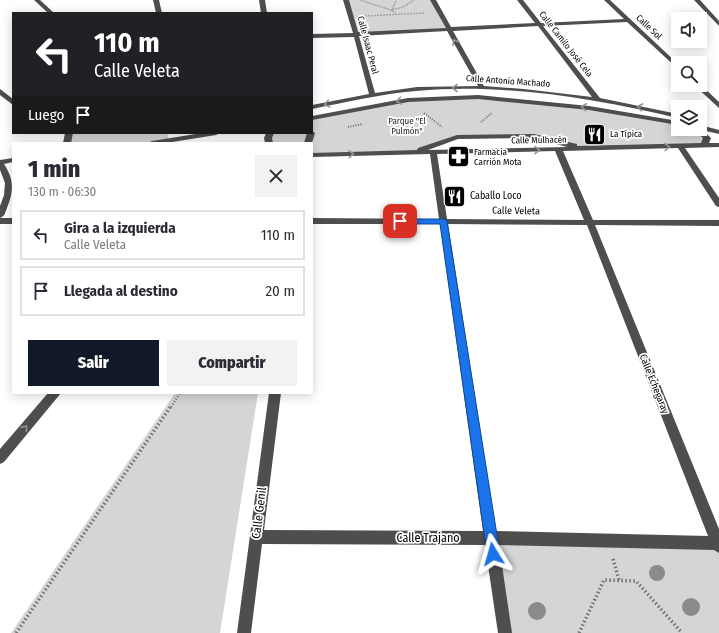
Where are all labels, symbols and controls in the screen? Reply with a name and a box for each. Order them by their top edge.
street label: Calle Camilo José Cela [537,9,595,79]
map controls [671,12,707,136]
button: sound [671,12,707,48]
street label: Calle Sol [634,13,664,42]
street label: Calle Isaac Peral [355,15,381,76]
text: 110 m [94,26,160,59]
icon: left [28,28,80,80]
one-way arrow [453,39,460,46]
button: search [671,56,707,92]
text: Calle Veleta [94,60,180,82]
street label: Calle Antonio Machado [466,73,551,89]
one-way arrow [452,84,458,92]
one-way arrow [396,97,402,105]
one-way arrow [324,99,330,108]
button: layers [671,100,707,136]
one-way arrow [581,103,587,112]
one-way arrow [637,103,643,112]
icon: arrive [72,104,94,126]
text: Luego [28,106,64,124]
park label: Parque "El Pulmón" [388,116,426,136]
restaurant icon: La Típica [581,121,607,147]
place label: La Típica [610,129,643,139]
street label: Calle Mulhacén [511,135,567,145]
one-way arrow [664,143,670,151]
pharmacy icon: Farmacia Carrión Mota [446,144,472,170]
one-way arrow [534,146,540,154]
place label: Farmacia Carrión Mota [474,147,522,167]
one-way arrow [348,150,354,158]
text: 1 min [28,155,80,183]
button: close [255,155,297,197]
restaurant icon: Caballo Loco [441,183,467,209]
text: 130 m · 06:30 [28,184,96,199]
place label: Caballo Loco [470,190,522,202]
pin [383,204,417,238]
street label: Calle Veleta [492,205,540,217]
icon: arrive [389,210,411,232]
text: Gira a la izquierda [64,219,176,237]
icon: left [30,224,52,246]
text: 110 m [261,226,295,244]
text: Calle Veleta [64,237,126,252]
icon: arrive [30,280,52,302]
text: Llegada al destino [64,282,178,300]
text: 20 m [266,282,295,300]
button: Salir [28,340,159,386]
button: Compartir [167,340,297,386]
street label: Calle Echegaray [637,353,672,416]
one-way arrow [21,425,28,433]
street label: Calle Genil [249,486,269,540]
street label: Calle Trajano [396,531,460,545]
position arrow [472,533,514,575]

